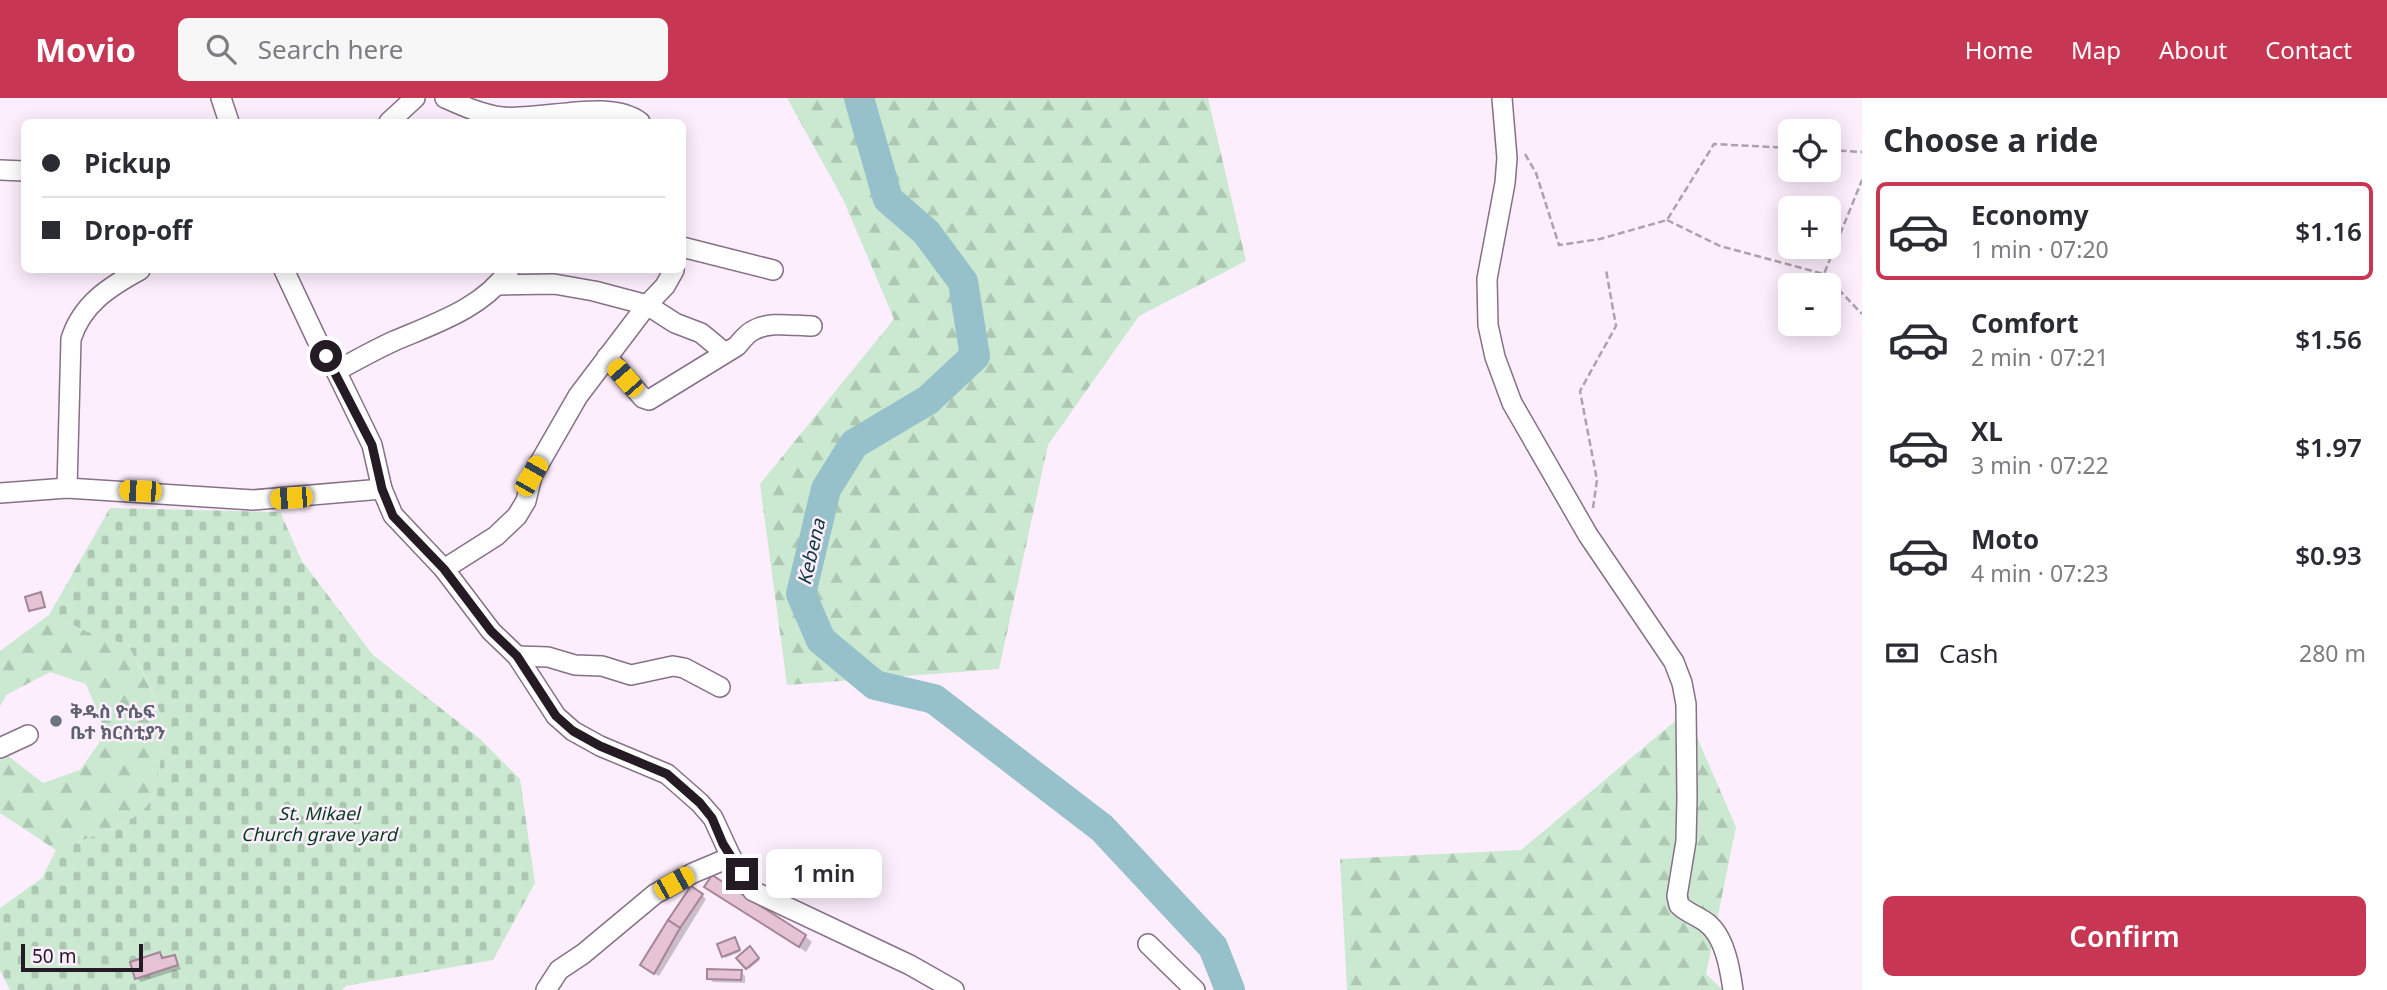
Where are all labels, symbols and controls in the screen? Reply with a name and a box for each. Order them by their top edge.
search box [178,18,668,81]
text: Movio [35,27,136,72]
icon: search [202,30,240,68]
text: Search here [258,31,404,67]
text: Home [1965,33,2033,66]
text: Map [2071,33,2121,66]
text: About [2159,33,2227,66]
text: Contact [2265,33,2352,66]
text: Choose a ride [1883,118,2098,161]
map controls [1778,119,1841,336]
button: locate [1778,119,1841,182]
text: Pickup [84,145,171,181]
button: + [1778,196,1841,259]
text: Economy [1971,197,2089,233]
icon: car [1887,200,1950,263]
text: Drop-off [84,212,192,248]
text: $1.16 [2295,213,2362,249]
text: 1 min · 07:20 [1971,233,2109,265]
button: − [1778,273,1841,336]
text: Comfort [1971,305,2078,341]
icon: car [1887,308,1950,371]
text: $1.56 [2295,321,2362,357]
route start [310,340,342,372]
text: 2 min · 07:21 [1971,341,2109,373]
car [604,355,647,401]
text: XL [1971,413,2003,449]
icon: car [1887,416,1950,479]
text: $1.97 [2295,429,2362,465]
text: 3 min · 07:22 [1971,449,2109,481]
car [512,453,551,499]
car [119,480,162,502]
car [270,486,313,510]
water label: Kebena [791,515,832,588]
text: Moto [1971,521,2039,557]
icon: car [1887,524,1950,587]
text: $0.93 [2295,537,2362,573]
text: 4 min · 07:23 [1971,557,2109,589]
icon: cash [1883,634,1921,672]
text: Cash [1939,635,1999,671]
text: 280 m [2299,637,2366,669]
place label: ቅዱስ ዮሴፍ ቤተ ክርስቲያን [70,699,166,744]
marker: ቅዱስ ዮሴፍ ቤተ ክርስቲያን [48,713,64,729]
park label: St. Mikael Church grave yard [241,801,399,846]
callout: 1 min [766,850,882,898]
text: 1 min [793,857,855,889]
route end [726,858,758,890]
car [651,864,698,902]
button: Confirm [1883,896,2366,976]
scale bar [21,941,144,973]
text: 50 m [32,943,76,969]

